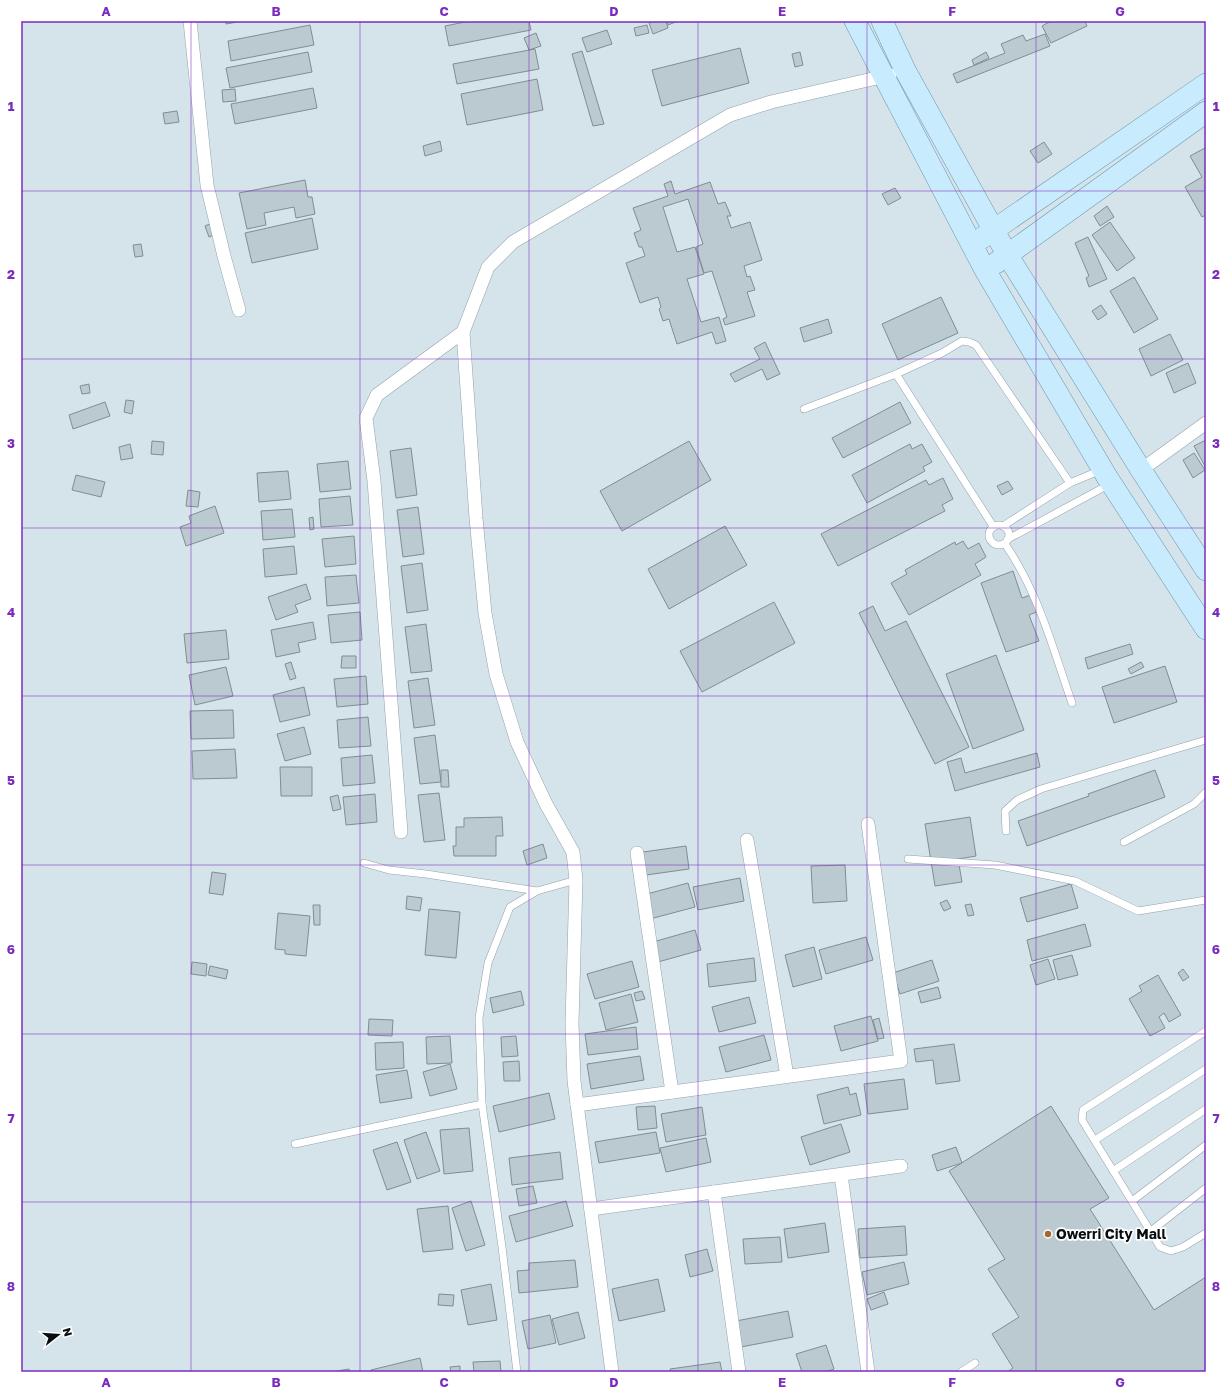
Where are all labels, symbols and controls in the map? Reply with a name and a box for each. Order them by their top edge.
text: A [101,3,111,19]
text: B [271,3,281,19]
text: C [439,3,449,19]
text: D [609,3,619,19]
text: E [778,3,786,19]
text: F [948,3,956,19]
text: G [1115,3,1125,19]
text: 1 [8,98,15,114]
text: 1 [1213,98,1220,114]
text: 2 [7,266,15,282]
text: 2 [1212,266,1220,282]
text: 3 [7,435,15,451]
text: 3 [1212,435,1220,451]
text: 4 [7,604,15,620]
text: 4 [1212,604,1220,620]
text: 5 [7,772,15,788]
text: 5 [1212,772,1220,788]
text: 6 [7,941,15,957]
text: 6 [1212,941,1220,957]
text: 7 [7,1110,15,1126]
text: 7 [1212,1110,1220,1126]
place label: Owerri City Mall [1056,1225,1167,1242]
marker: Owerri City Mall [1043,1229,1053,1239]
text: 8 [7,1278,15,1294]
text: 8 [1212,1278,1220,1294]
north arrow [38,1315,78,1355]
text: N [61,1326,75,1338]
text: A [101,1374,111,1390]
text: B [271,1374,281,1390]
text: C [439,1374,449,1390]
text: D [609,1374,619,1390]
text: E [778,1374,786,1390]
text: F [948,1374,956,1390]
text: G [1115,1374,1125,1390]

